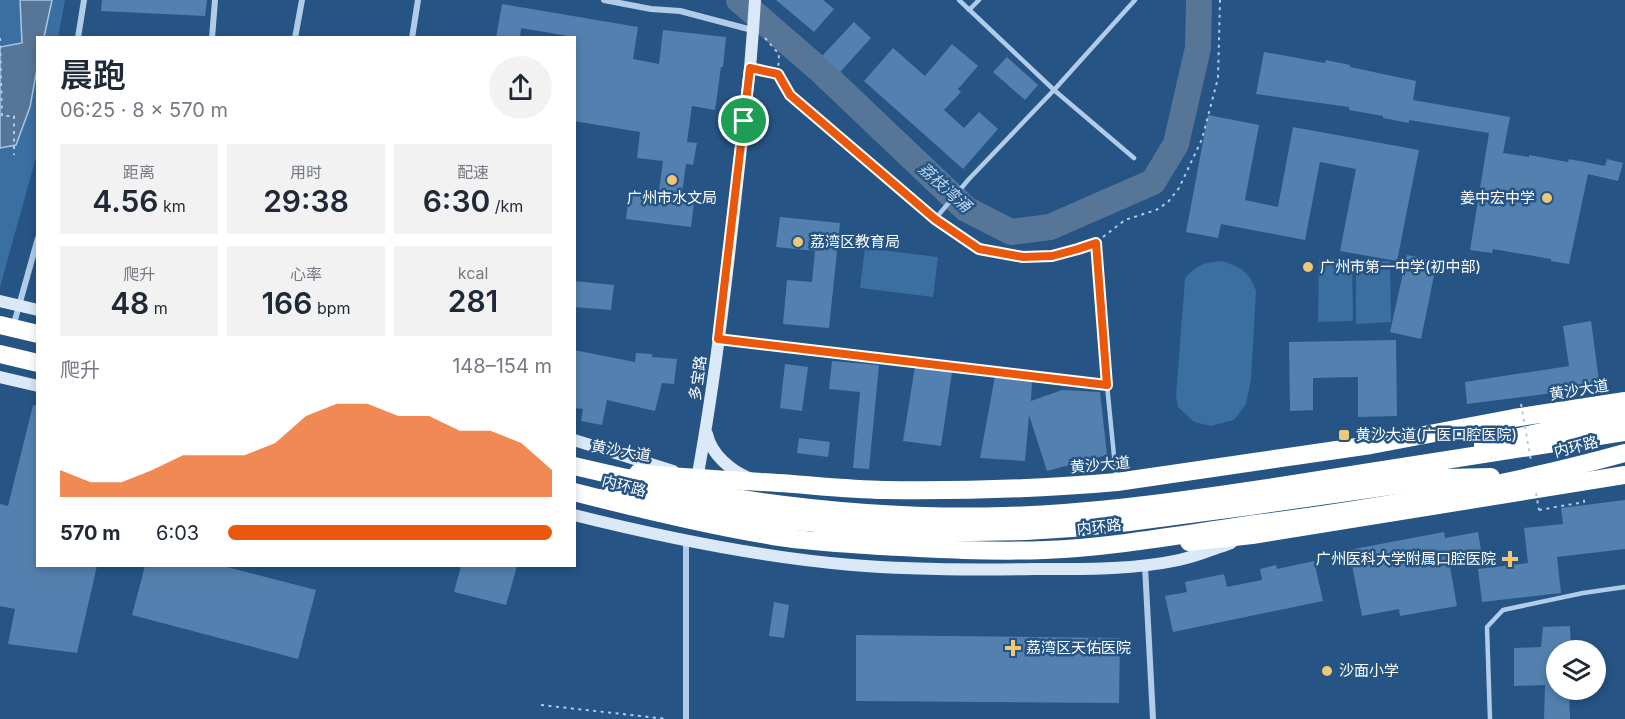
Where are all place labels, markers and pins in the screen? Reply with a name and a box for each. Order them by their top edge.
pin [718,95,769,146]
marker: 广州市水文局 [665,173,679,187]
place label: 广州市水文局 [627,188,717,207]
place label: 姜中宏中学 [1460,188,1535,207]
marker: 姜中宏中学 [1540,191,1554,205]
place label: 荔湾区教育局 [810,232,900,251]
marker: 荔湾区教育局 [791,235,805,249]
place label: 广州市第一中学(初中部) [1320,257,1481,276]
marker: 广州市第一中学(初中部) [1301,260,1315,274]
place label: 黄沙大道(广医口腔医院) [1356,425,1517,444]
marker: 黄沙大道(广医口腔医院) [1337,428,1351,442]
place label: 广州医科大学附属口腔医院 [1316,549,1496,568]
marker: 广州医科大学附属口腔医院 [1501,550,1519,568]
place label: 荔湾区天佑医院 [1026,638,1131,657]
marker: 荔湾区天佑医院 [1004,639,1022,657]
place label: 沙面小学 [1339,661,1399,680]
marker: 沙面小学 [1320,664,1334,678]

